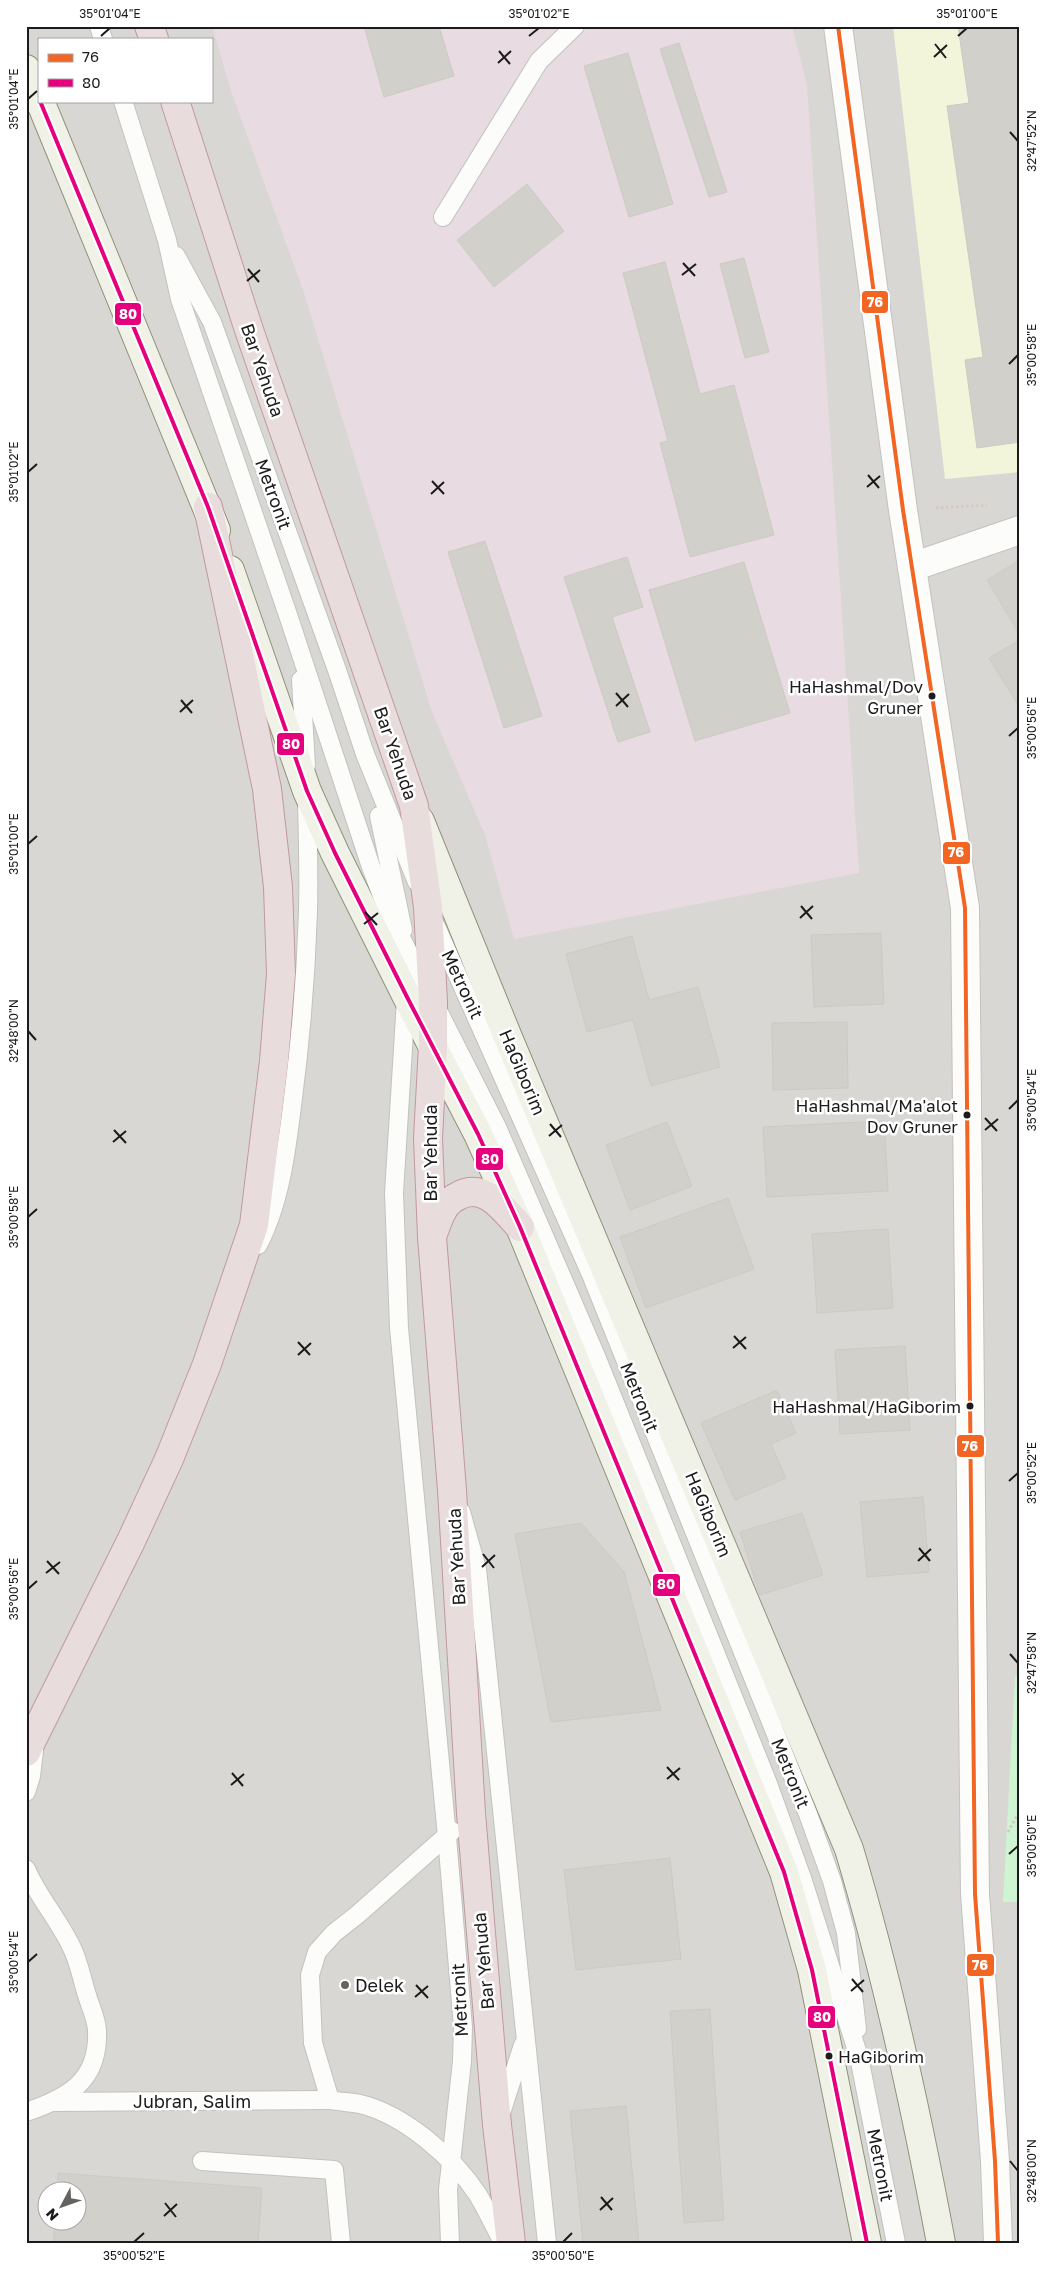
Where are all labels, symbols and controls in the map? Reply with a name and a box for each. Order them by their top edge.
text: 35°01'04"E [79,6,141,21]
text: 35°01'02"E [509,6,569,21]
text: 35°01'00"E [936,6,998,21]
legend [38,38,212,102]
text: 76 [82,47,99,65]
text: 35°01'04"E [6,68,21,130]
text: 80 [82,73,100,91]
text: 32°47'52"N [1024,110,1039,172]
line badge: 76 [861,290,889,314]
text: 76 [867,293,883,310]
line badge: 80 [114,302,142,326]
text: 80 [119,305,137,322]
street label: Bar Yehuda [237,320,289,420]
text: 35°00'58"E [1024,324,1039,386]
text: 35°01'02"E [6,442,21,502]
street label: Metronit [251,456,297,532]
place label: HaHashmal/Dov Gruner [789,676,923,718]
marker: HaHashmal/Dov Gruner [927,691,937,701]
text: 35°00'56"E [1024,697,1039,759]
street label: Bar Yehuda [370,703,422,803]
line badge: 80 [276,732,305,756]
text: 80 [282,735,300,752]
text: 35°01'00"E [6,813,21,875]
line badge: 76 [942,841,971,865]
text: 76 [948,843,964,860]
street label: Metronit [437,946,489,1022]
text: 32°48'00"N [6,999,21,1063]
street label: HaGiborim [495,1026,551,1118]
text: 35°00'54"E [1024,1069,1039,1131]
place label: HaHashmal/Ma'alot Dov Gruner [796,1095,958,1137]
street label: Bar Yehuda [419,1104,441,1202]
marker: HaHashmal/Ma'alot Dov Gruner [962,1110,972,1120]
line badge: 80 [475,1147,504,1171]
text: 80 [481,1150,499,1167]
text: 35°00'58"E [6,1186,21,1248]
street label: Metronit [616,1359,664,1435]
place label: HaHashmal/HaGiborim [772,1396,961,1417]
marker: HaHashmal/HaGiborim [965,1401,975,1411]
line badge: 76 [956,1434,985,1458]
text: 76 [962,1437,978,1454]
text: 35°00'52"E [1024,1442,1039,1504]
street label: HaGiborim [681,1468,737,1560]
street label: Bar Yehuda [442,1508,470,1606]
text: 35°00'56"E [6,1558,21,1620]
line badge: 80 [652,1573,681,1597]
text: 80 [657,1575,675,1592]
text: 32°47'58"N [1024,1632,1039,1694]
street label: Metronit [767,1735,815,1811]
text: 35°00'50"E [1024,1815,1039,1877]
street label: Bar Yehuda [468,1911,498,2011]
text: 35°00'54"E [6,1931,21,1993]
line badge: 76 [966,1953,995,1977]
text: 76 [972,1956,988,1973]
street label: Metronit [446,1963,472,2037]
place label: Delek [355,1974,404,1996]
marker: Delek [339,1979,351,1991]
line badge: 80 [807,2005,836,2029]
text: 80 [813,2008,831,2025]
place label: HaGiborim [838,2046,924,2067]
marker: HaGiborim [824,2051,834,2061]
street label: Jubran, Salim [133,2090,251,2112]
street label: Metronit [863,2127,899,2203]
text: 32°48'00"N [1024,2139,1039,2203]
north arrow [38,2182,88,2232]
text: N [42,2205,62,2224]
text: 35°00'52"E [103,2248,165,2263]
text: 35°00'50"E [532,2248,594,2263]

